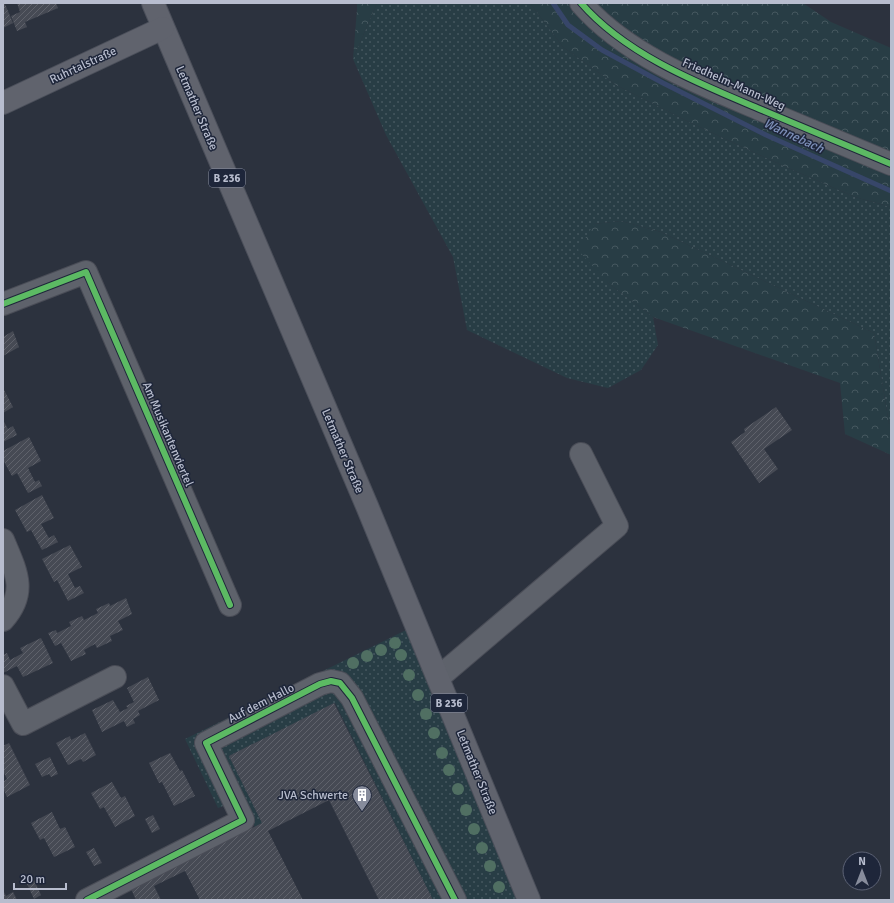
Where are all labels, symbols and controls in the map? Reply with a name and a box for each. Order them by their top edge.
street label: Ruhrtalstraße [47,43,119,87]
street label: Friedhelm-Mann-Weg [680,55,788,114]
street label: Letmather Straße [172,64,221,153]
water label: Wannebach [761,115,827,157]
road number: B 236 [209,169,245,187]
street label: Am Musikantenviertel [139,380,197,489]
street label: Letmather Straße [318,407,367,496]
street label: Auf dem Hallo [226,680,297,727]
road number: B 236 [431,694,467,712]
street label: Letmather Straße [453,728,500,817]
building icon: JVA Schwerte [351,784,373,812]
place label: JVA Schwerte [278,788,348,803]
north arrow [842,851,882,891]
text: N [858,855,866,868]
scale bar [14,865,66,891]
text: 20 m [20,872,45,887]

